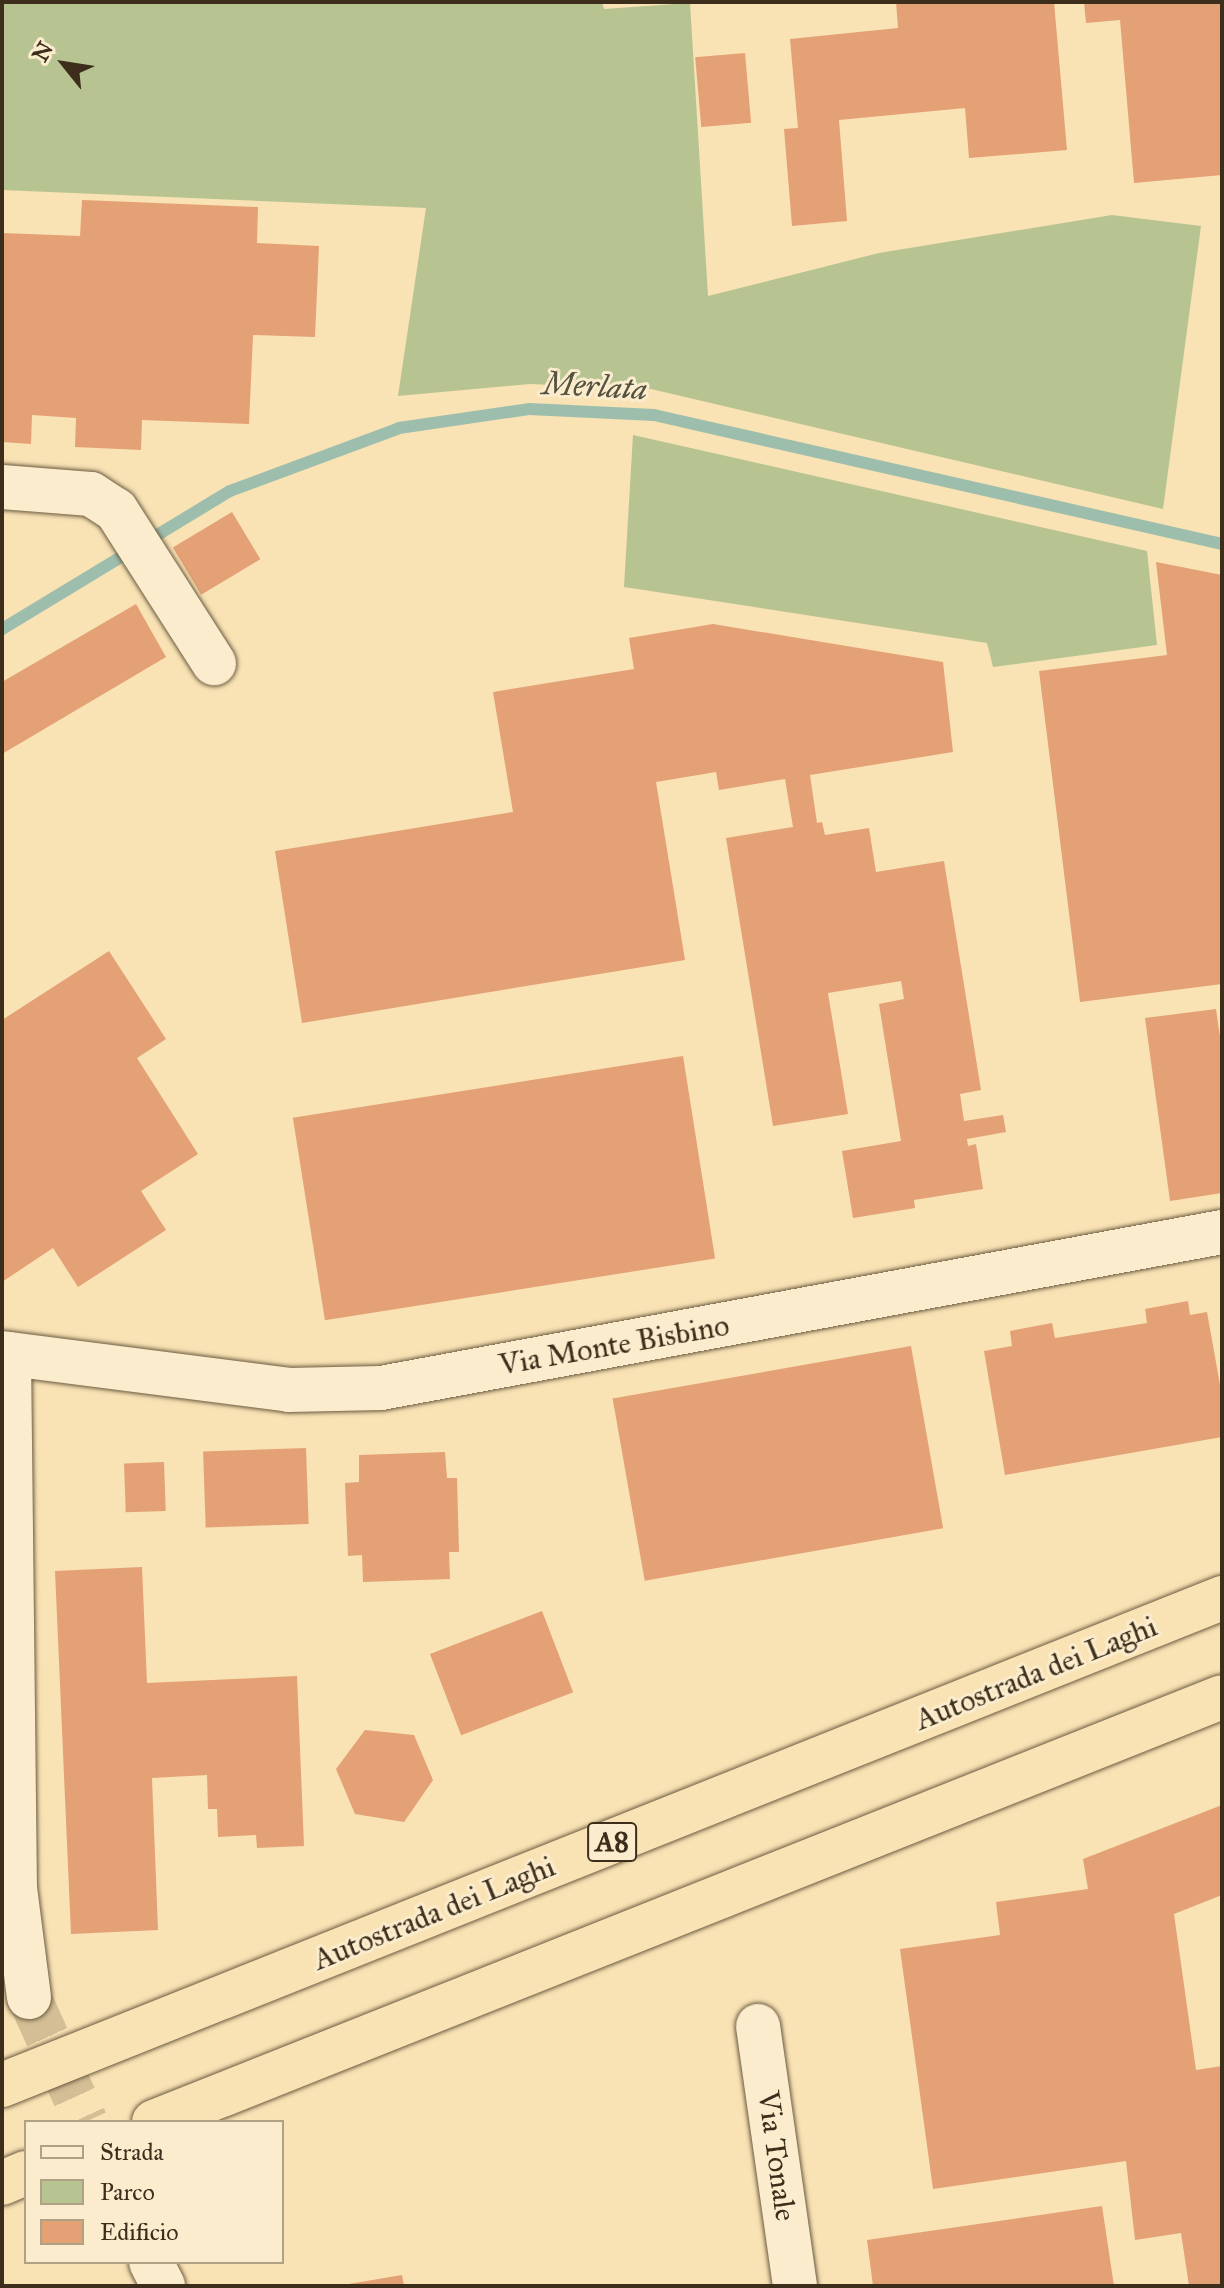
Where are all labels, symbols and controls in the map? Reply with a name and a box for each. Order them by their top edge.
north arrow [24,24,104,104]
text: N [26,37,59,67]
water label: Merlata [542,365,648,409]
street label: Via Monte Bisbino [496,1307,732,1383]
street label: Autostrada dei Laghi [910,1608,1162,1738]
road number: A8 [586,1818,638,1866]
street label: Autostrada dei Laghi [308,1848,560,1978]
street label: Via Tonale [750,2089,804,2223]
legend [24,2120,284,2264]
text: Strada [100,2137,164,2167]
text: Parco [100,2177,155,2207]
text: Edificio [100,2217,179,2247]

